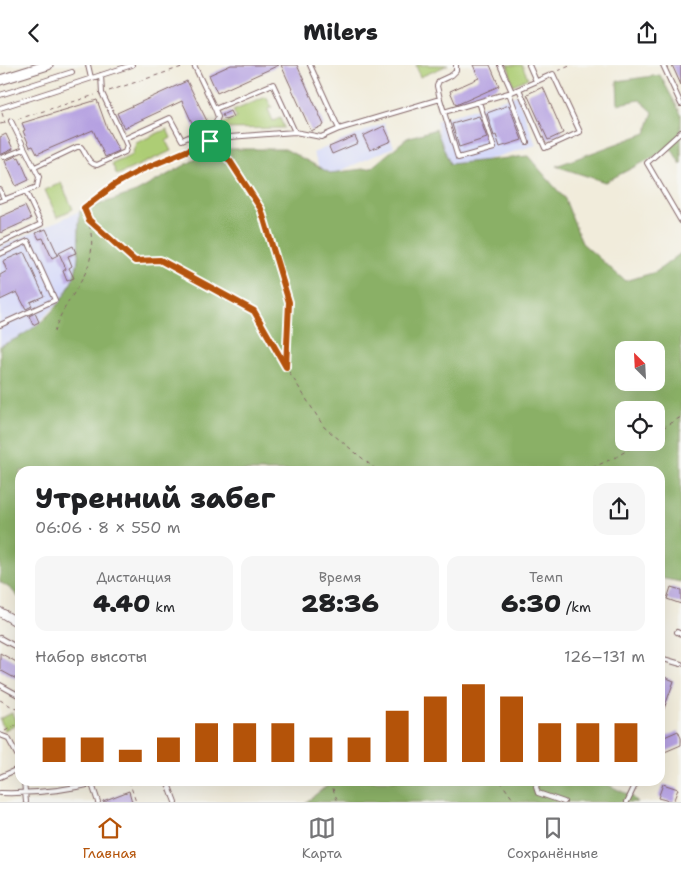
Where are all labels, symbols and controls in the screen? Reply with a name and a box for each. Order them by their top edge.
text: Milers [303,18,378,47]
icon: back [20,19,48,47]
icon: share [633,19,661,47]
pin [189,120,231,162]
icon: arrive [196,127,224,155]
north arrow [615,341,665,391]
map controls [615,341,665,451]
button: locate [615,401,665,451]
text: Утренний забег [35,479,275,517]
button: share [593,483,645,535]
text: 06:06 · 8 × 550 m [35,517,181,538]
text: Дистанция [96,568,172,586]
text: Время [319,568,361,586]
text: Темп [529,568,563,586]
text: 4.40 [93,586,150,620]
text: 28:36 [301,586,379,620]
text: 6:30 [501,586,561,620]
text: km [150,598,175,616]
text: /km [561,598,591,616]
text: Набор высоты [35,646,147,667]
text: 126–131 m [564,646,645,667]
tab: Главная [83,814,137,862]
tab: Карта [302,814,342,862]
tab: Сохранённые [507,814,598,862]

